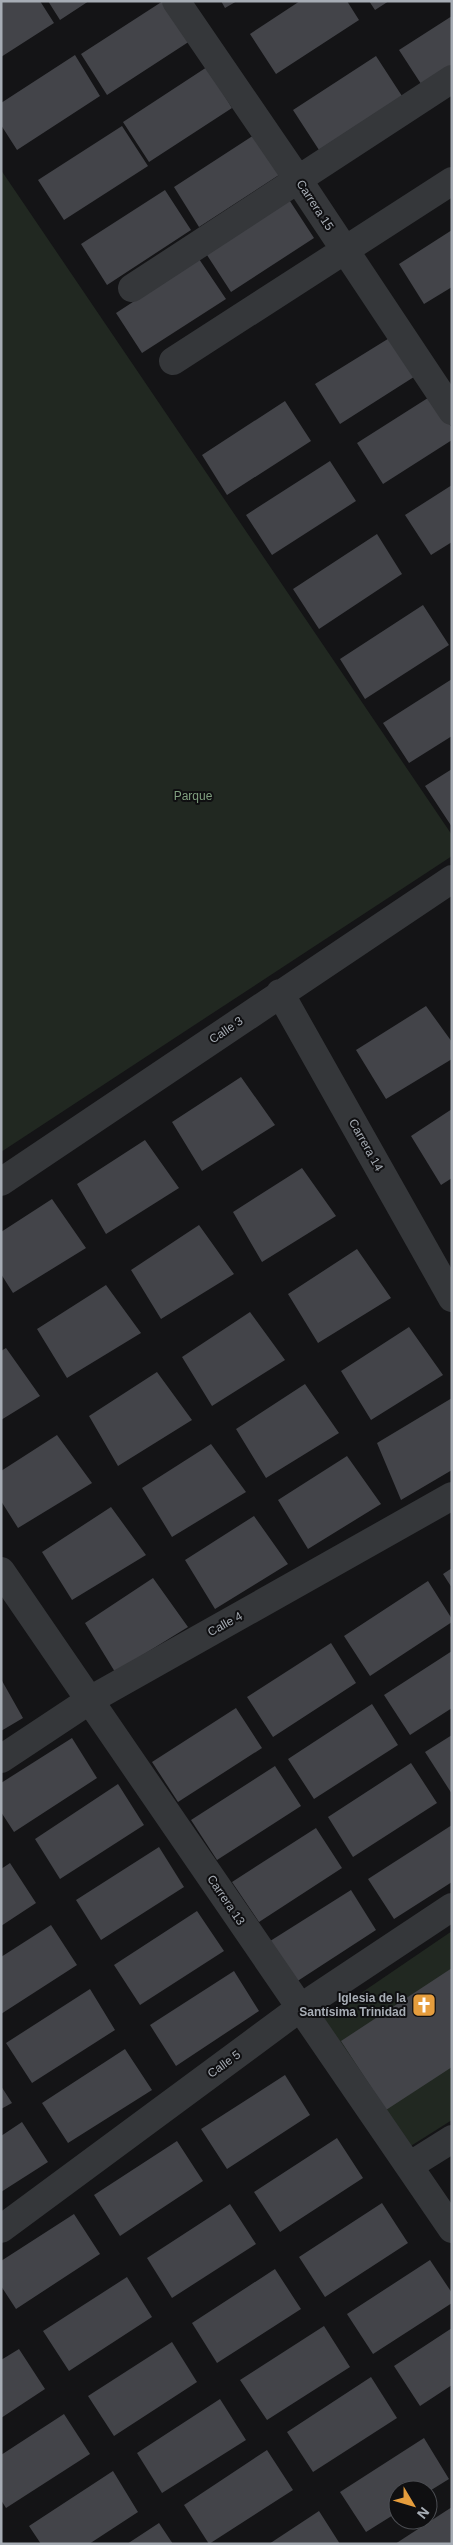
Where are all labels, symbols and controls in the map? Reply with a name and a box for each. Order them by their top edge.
street label: Carrera 15 [294,177,337,233]
park label: Parque [174,789,213,803]
street label: Calle 3 [207,1014,246,1046]
street label: Carrera 14 [346,1117,386,1174]
street label: Calle 4 [205,1609,245,1639]
street label: Carrera 13 [204,1872,248,1928]
place label: Iglesia de la Santísima Trinidad [299,1991,406,2019]
church icon: Iglesia de la Santísima Trinidad [411,1992,437,2018]
street label: Calle 5 [205,2047,243,2081]
north arrow [388,2480,438,2530]
text: N [414,2504,433,2522]

